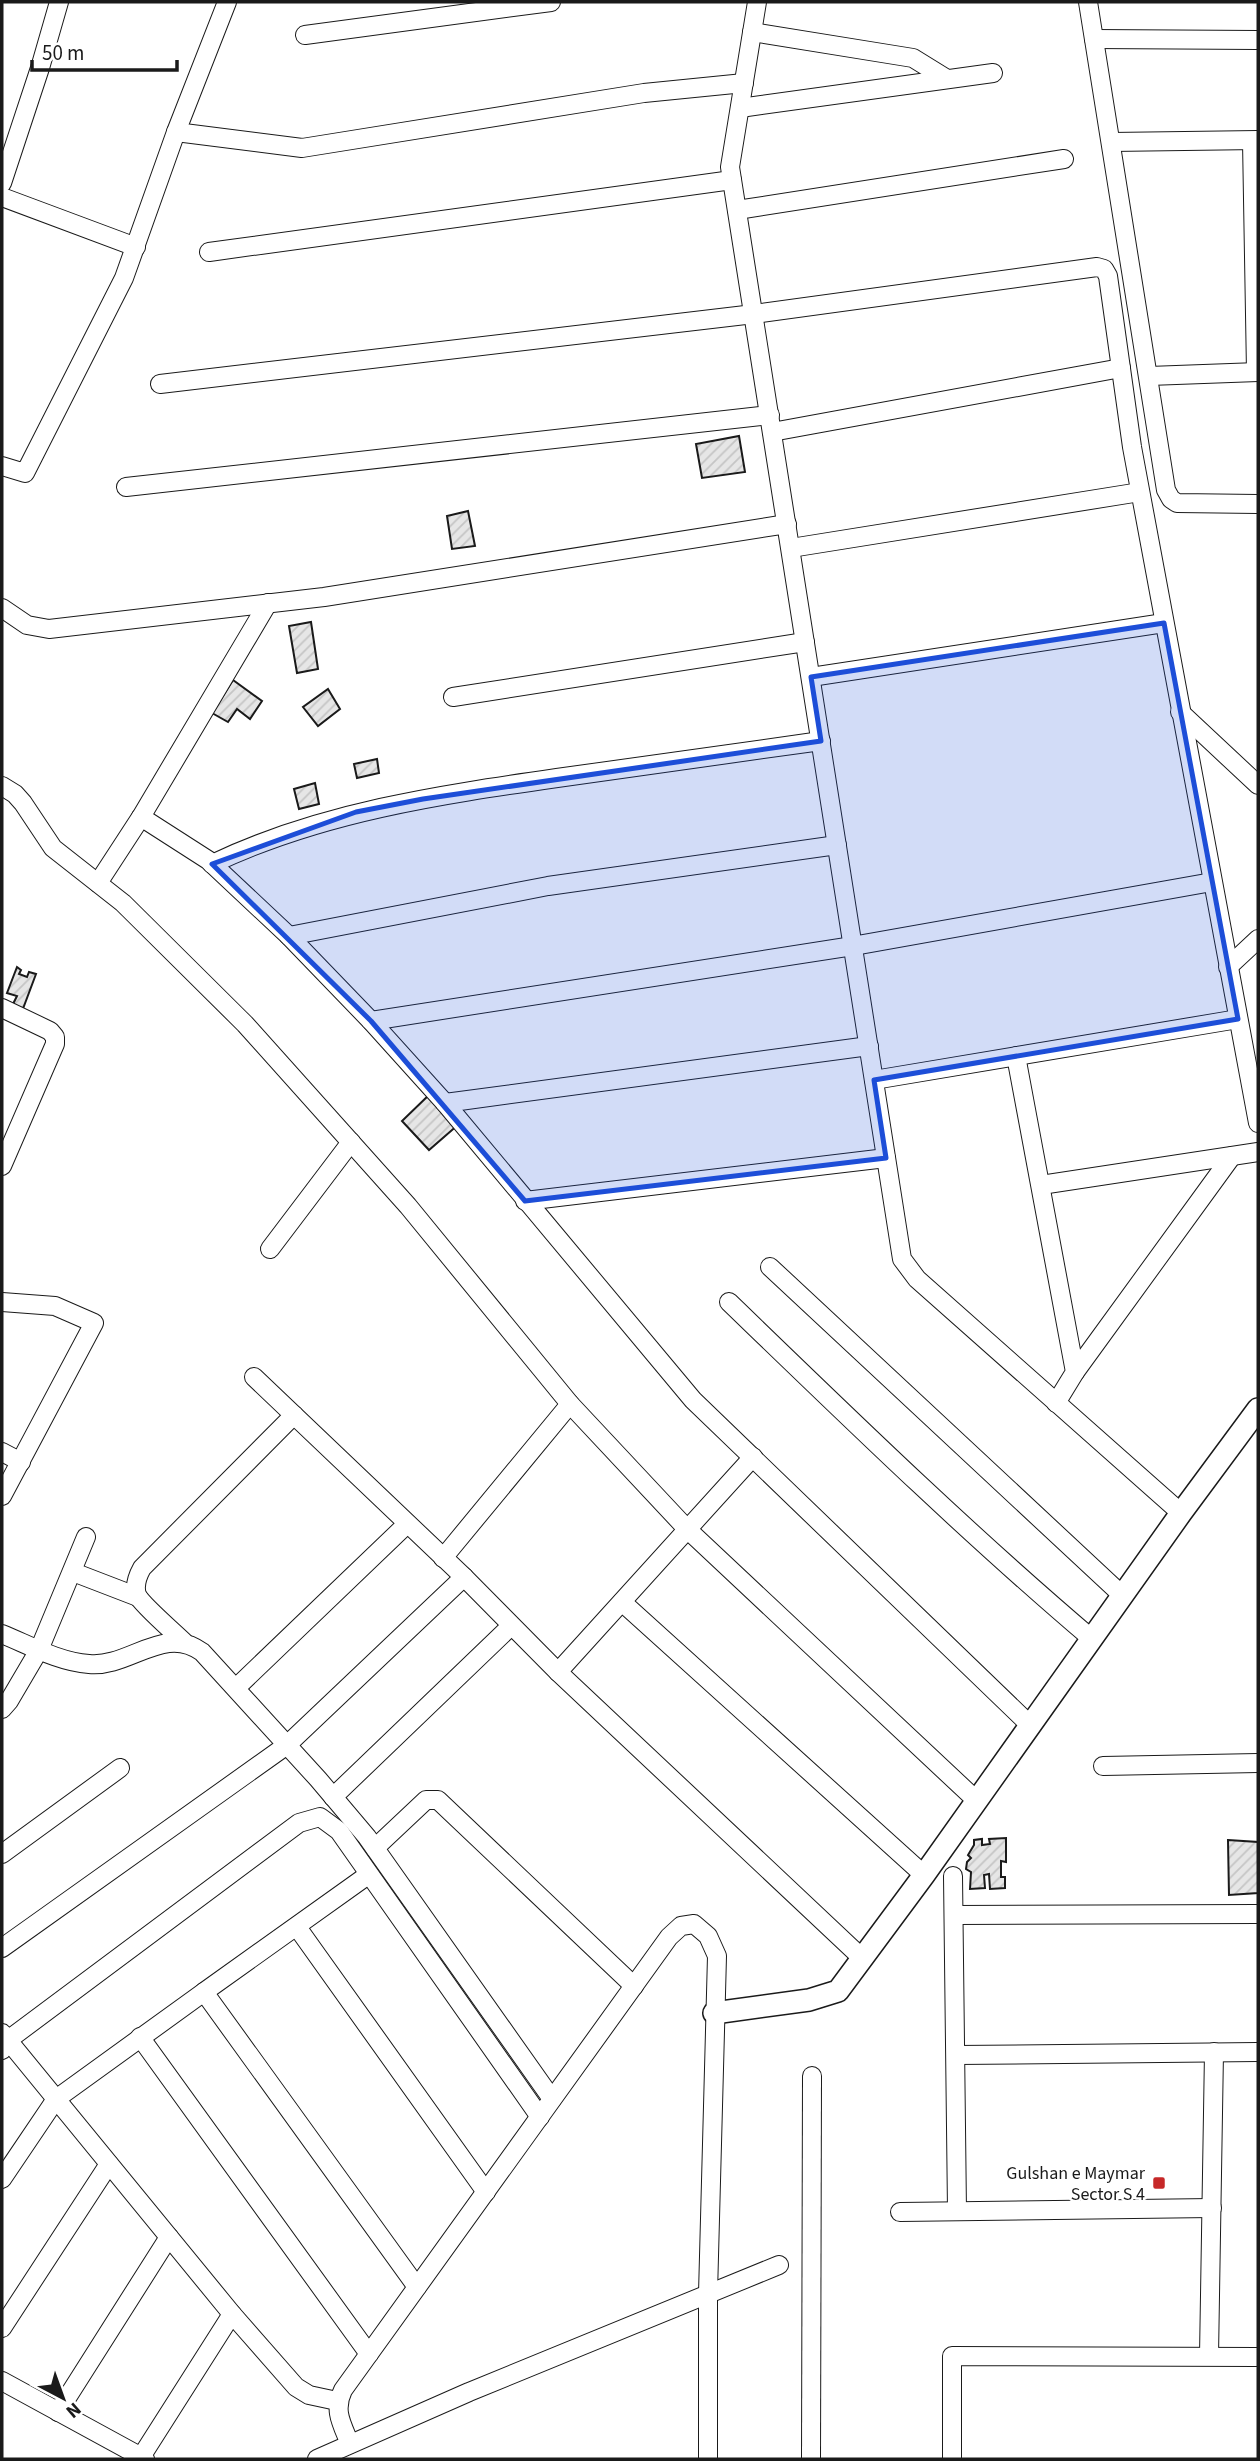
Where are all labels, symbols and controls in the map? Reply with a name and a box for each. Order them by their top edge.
scale bar [32,28,177,72]
text: 50 m [42,38,84,68]
place label: Gulshan e Maymar Sector S 4 [1006,2161,1146,2207]
marker: Gulshan e Maymar Sector S 4 [1151,2175,1167,2191]
north arrow [28,2363,98,2433]
text: N [60,2395,87,2424]

